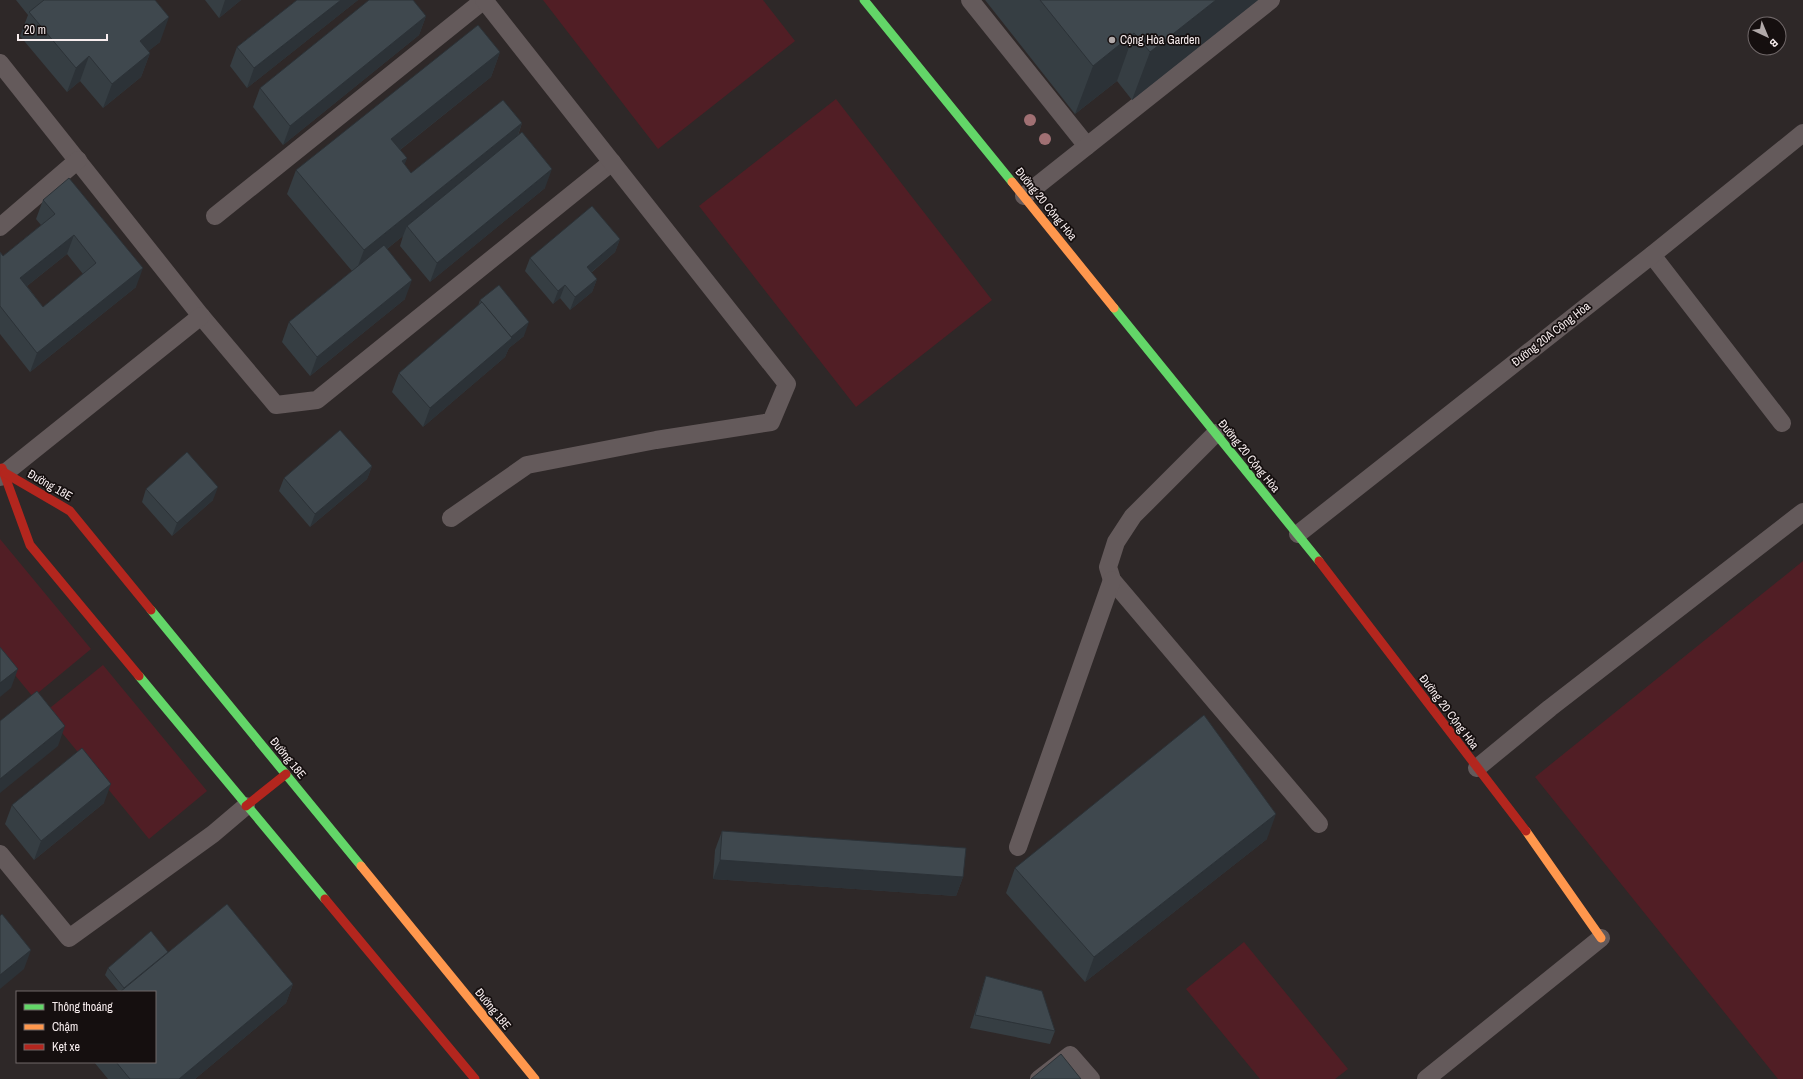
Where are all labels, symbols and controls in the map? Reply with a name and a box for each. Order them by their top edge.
scale bar [18,16,107,42]
north arrow [1747,16,1787,56]
text: 20 m [24,22,46,38]
place label: Cộng Hòa Garden [1120,32,1200,48]
marker: Cộng Hòa Garden [1107,35,1117,45]
text: B [1766,36,1781,51]
street label: Đường 20 Cộng Hòa [1012,164,1081,244]
street label: Đường 20A Cộng Hòa [1508,298,1594,370]
street label: Đường 20 Cộng Hòa [1215,416,1284,496]
street label: Đường 18E [25,466,75,504]
street label: Đường 20 Cộng Hòa [1416,671,1483,753]
street label: Đường 18E [266,734,310,782]
street label: Đường 18E [471,985,515,1033]
legend [16,991,156,1063]
text: Thông thoáng [52,999,113,1015]
text: Chậm [52,1019,78,1035]
text: Kẹt xe [52,1039,80,1055]

